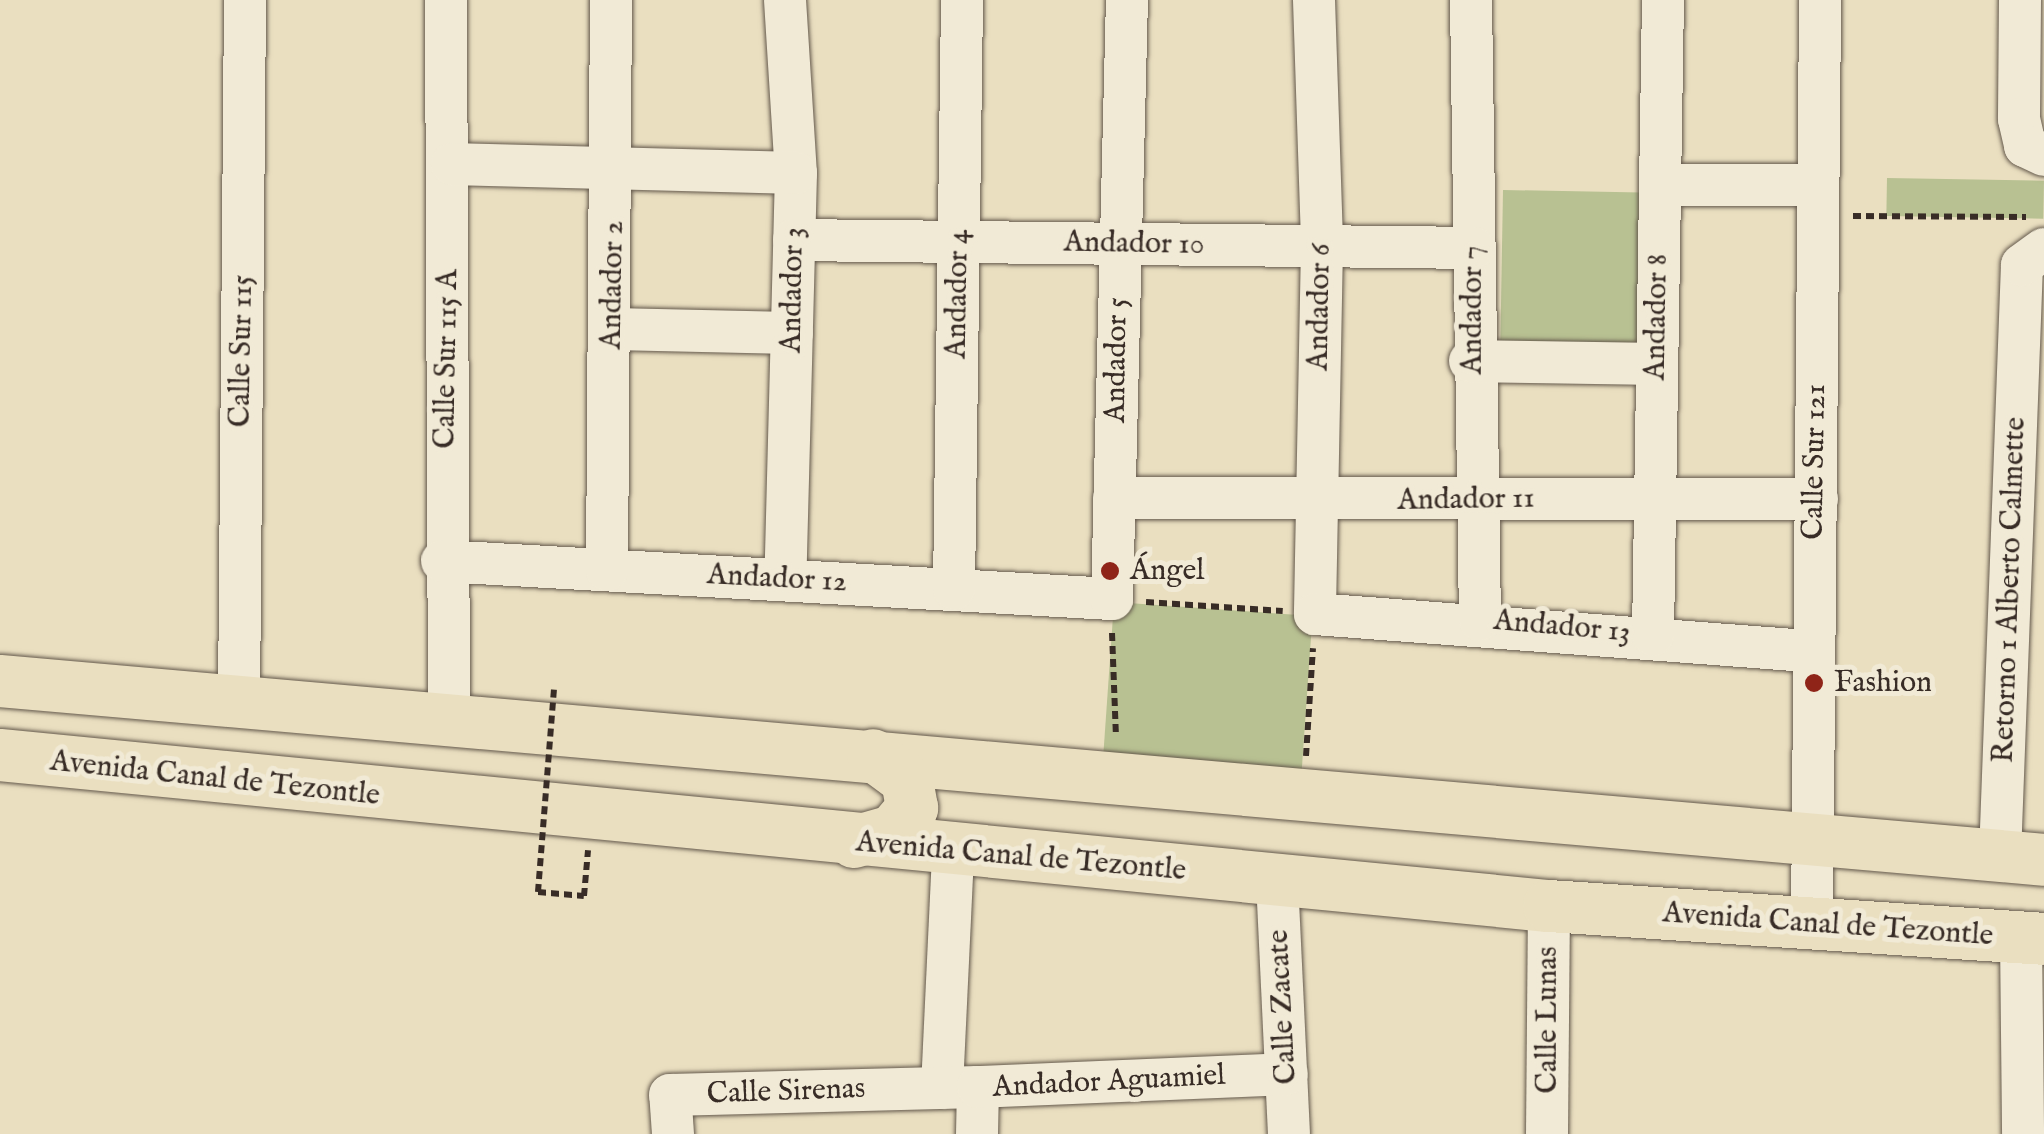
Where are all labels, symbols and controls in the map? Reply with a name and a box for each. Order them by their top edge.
street label: Andador 2 [594,220,632,350]
street label: Andador 10 [1063,225,1205,263]
street label: Andador 3 [774,227,812,353]
street label: Andador 4 [939,229,977,359]
street label: Andador 6 [1301,243,1339,371]
street label: Andador 7 [1455,246,1491,374]
street label: Andador 8 [1638,253,1676,381]
street label: Calle Sur 115 A [427,269,467,449]
street label: Calle Sur 115 [223,274,261,428]
street label: Andador 5 [1098,297,1136,423]
street label: Calle Sur 121 [1796,384,1834,540]
street label: Retorno 1 Alberto Calmette [1986,416,2034,764]
street label: Andador 11 [1397,481,1535,519]
place label: Ángel [1130,553,1205,589]
street label: Andador 12 [706,557,848,601]
marker: Ángel [1099,560,1121,582]
street label: Andador 13 [1492,603,1632,651]
place label: Fashion [1834,665,1932,701]
marker: Fashion [1803,672,1825,694]
street label: Avenida Canal de Tezontle [48,744,382,814]
street label: Avenida Canal de Tezontle [854,825,1188,889]
street label: Avenida Canal de Tezontle [1661,895,1995,955]
street label: Calle Zacate [1261,929,1305,1085]
street label: Calle Lunas [1530,946,1566,1094]
street label: Andador Aguamiel [992,1058,1226,1106]
street label: Calle Sirenas [706,1071,866,1113]

